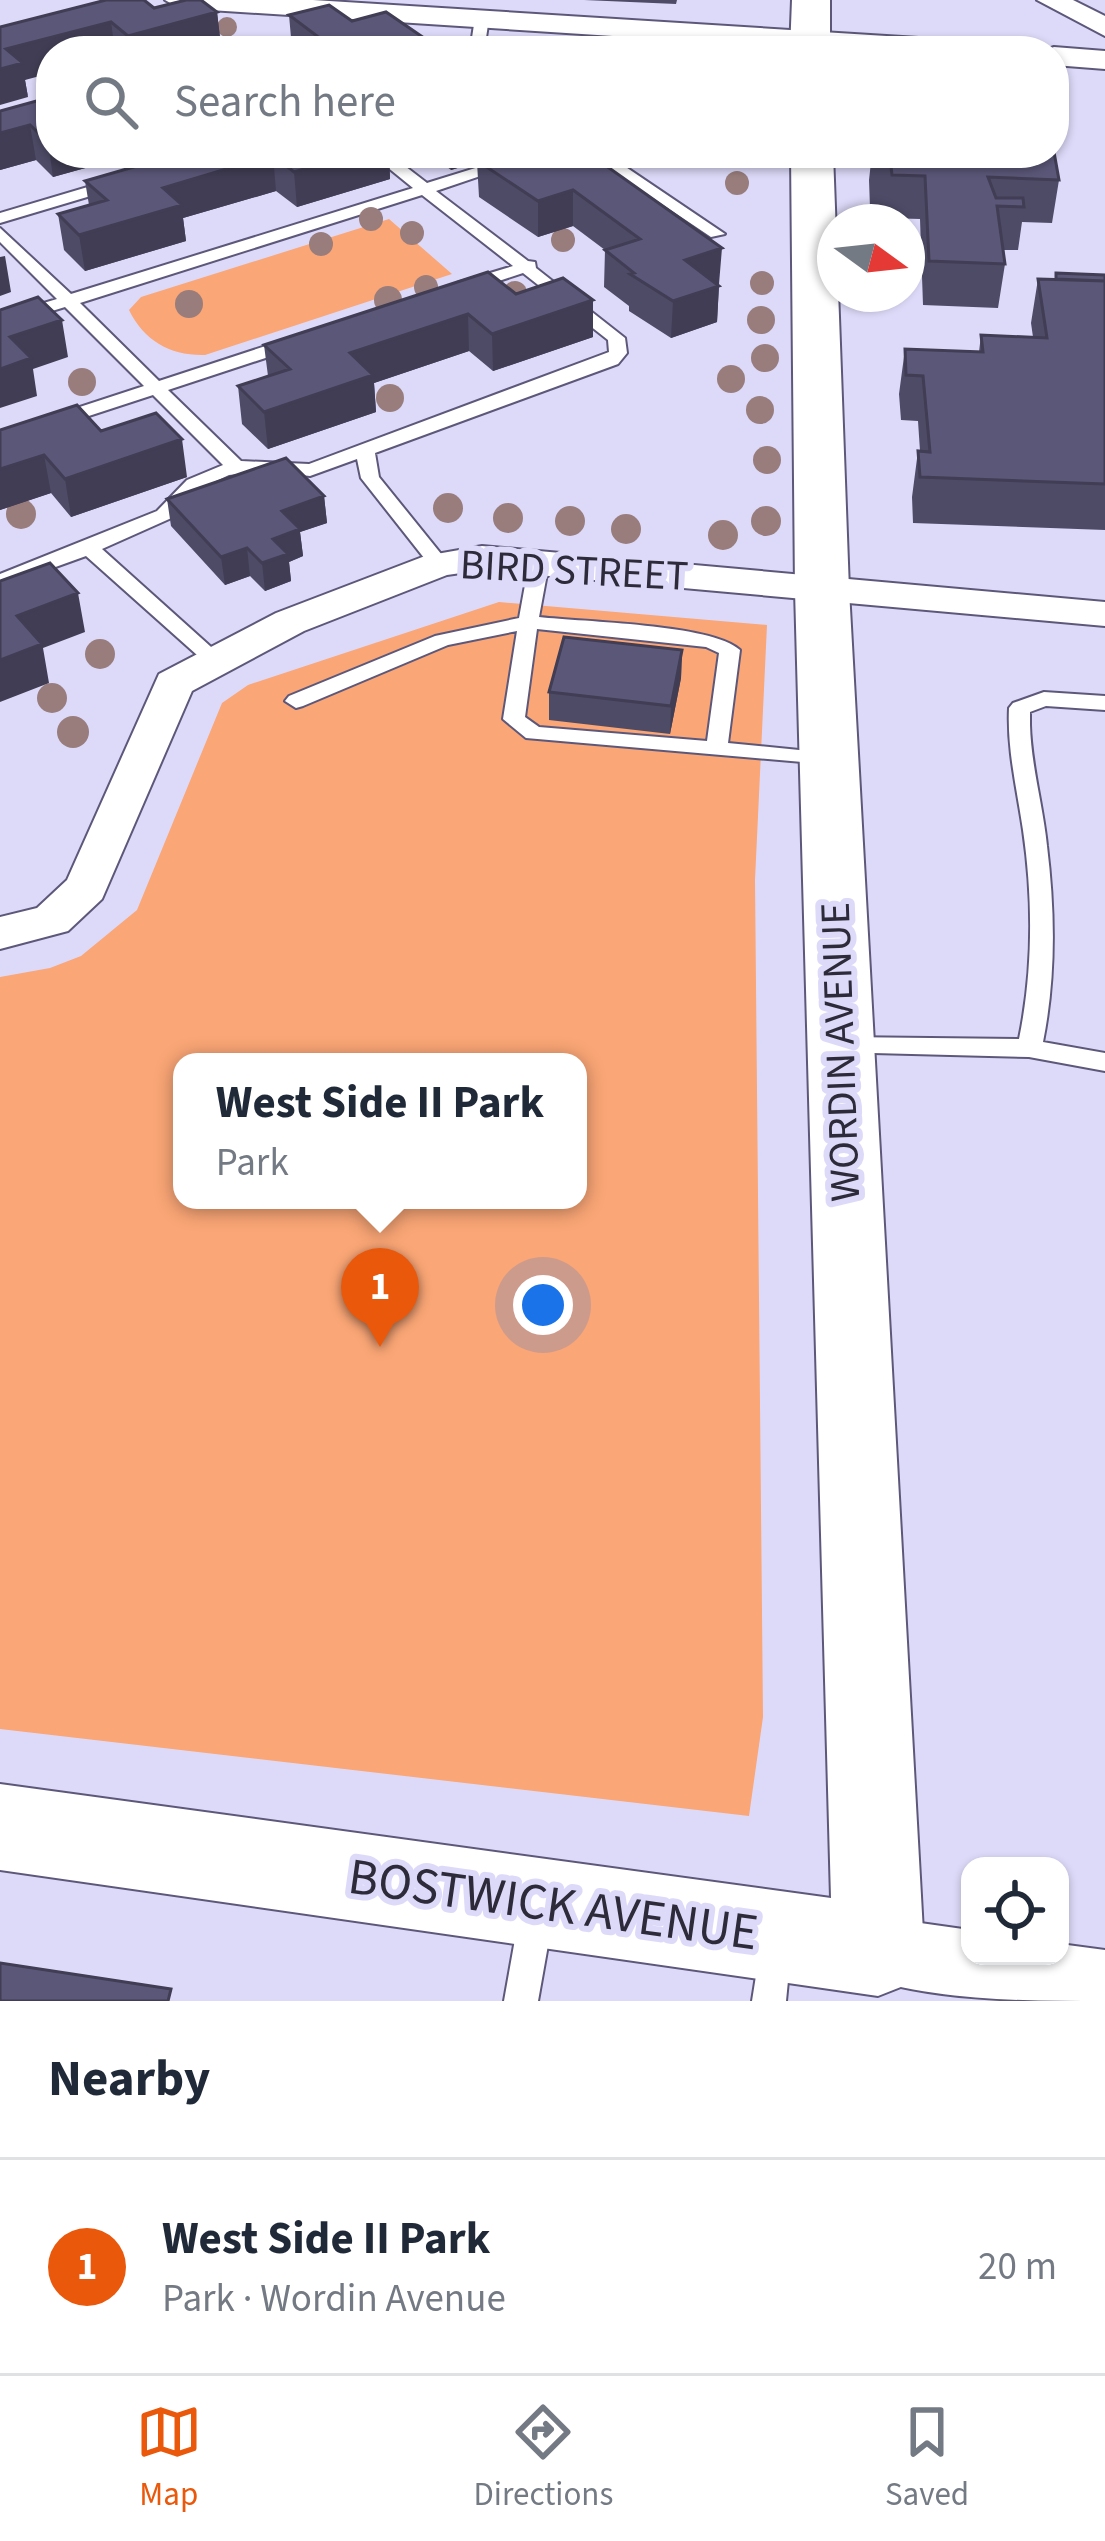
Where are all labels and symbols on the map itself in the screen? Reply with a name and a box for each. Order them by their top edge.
north arrow [817,204,925,312]
street label: BIRD STREET [458,535,690,607]
street label: WORDIN AVENUE [806,901,876,1203]
pin: 1 [341,1248,419,1347]
your location [513,1275,573,1335]
street label: BOSTWICK AVENUE [344,1841,762,1969]

